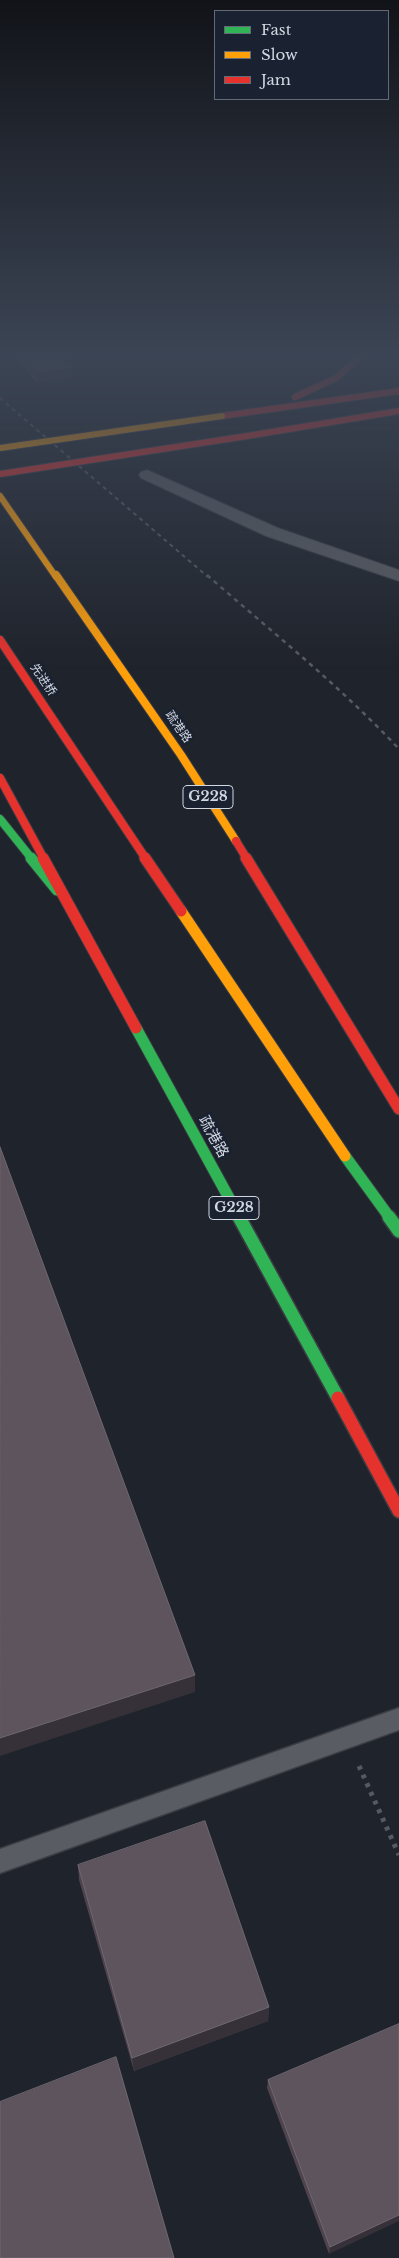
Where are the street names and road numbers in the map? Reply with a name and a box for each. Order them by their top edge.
street label: 先进桥 [27,661,59,699]
street label: 疏港路 [162,708,194,746]
road number: G228 [183,786,233,809]
street label: 疏港路 [194,1113,232,1161]
road number: G228 [209,1196,259,1220]

